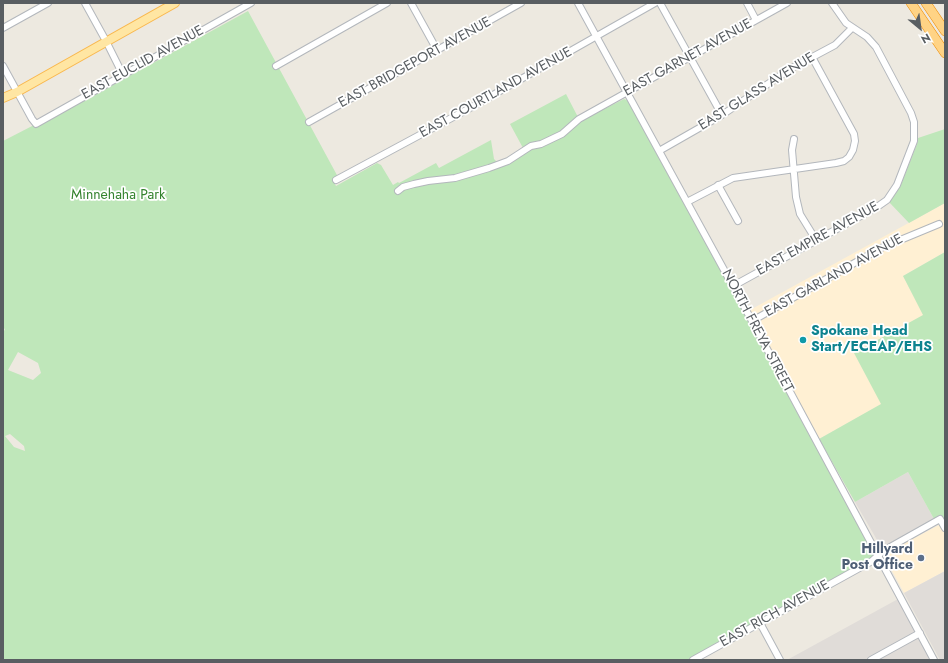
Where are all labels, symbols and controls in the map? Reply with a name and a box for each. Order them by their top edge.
north arrow [900,8,940,48]
street label: EAST BRIDGEPORT AVENUE [336,14,494,112]
street label: EAST GARNET AVENUE [621,16,755,100]
street label: EAST EUCLID AVENUE [79,22,207,104]
text: N [918,29,934,48]
street label: EAST COURTLAND AVENUE [417,44,575,142]
street label: EAST GLASS AVENUE [696,49,818,135]
park label: Minnehaha Park [71,188,165,204]
street label: EAST EMPIRE AVENUE [754,198,882,280]
street label: EAST GARLAND AVENUE [762,231,906,321]
street label: NORTH FREYA STREET [717,267,797,395]
place label: Spokane Head Start/ECEAP/EHS [811,324,932,356]
marker: Spokane Head Start/ECEAP/EHS [798,335,808,345]
place label: Hillyard Post Office [841,542,913,574]
marker: Hillyard Post Office [916,553,926,563]
street label: EAST RICH AVENUE [717,577,833,651]

